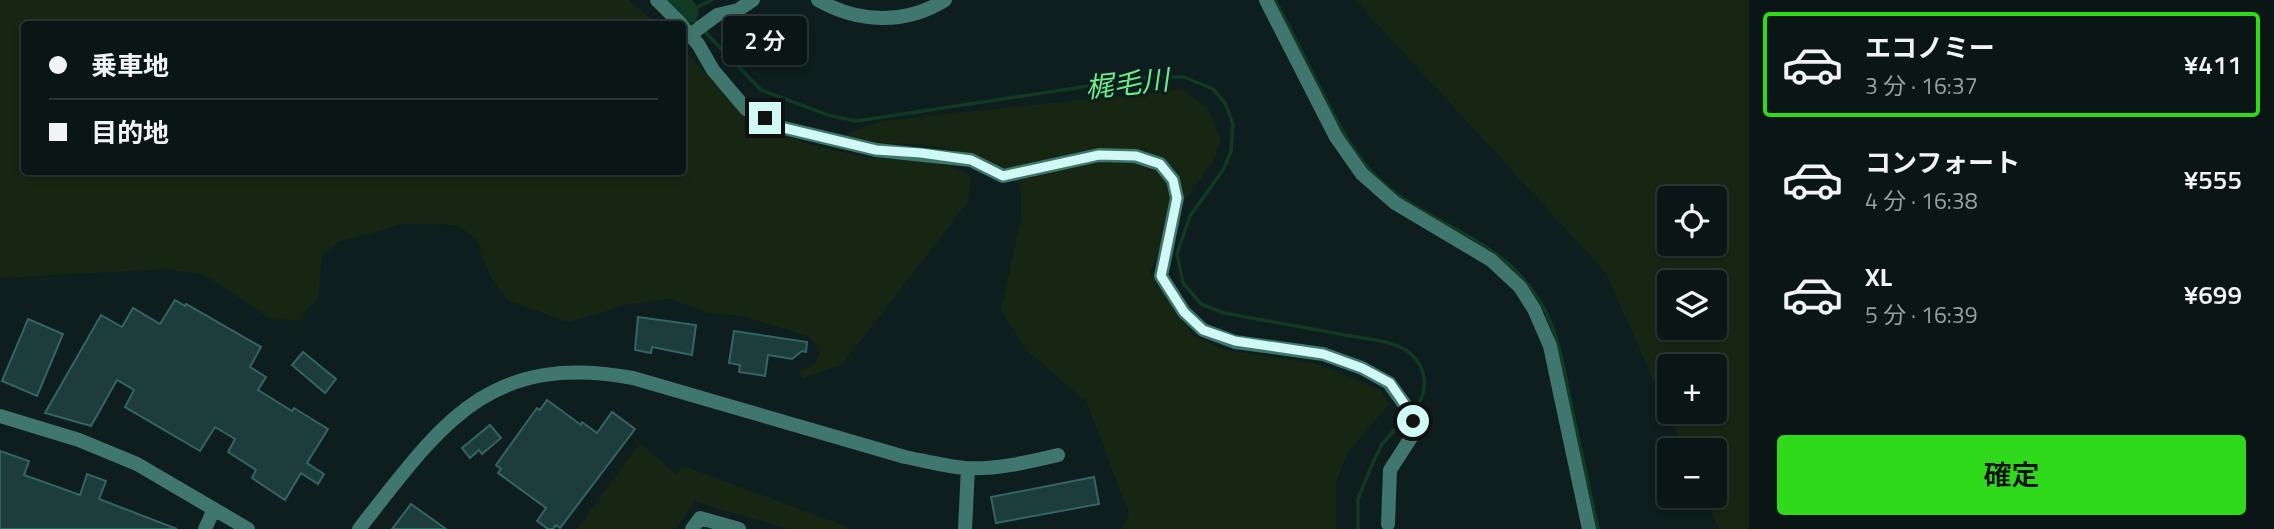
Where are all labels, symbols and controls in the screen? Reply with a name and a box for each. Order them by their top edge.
callout: 2 分 [723,17,807,66]
text: 2 分 [745,23,785,58]
text: エコノミー [1865,28,1995,67]
icon: car [1781,33,1844,96]
text: ¥411 [2184,45,2242,84]
text: 乗車地 [91,46,169,85]
water label: 梶毛川 [1083,57,1174,109]
text: 3 分 · 16:37 [1865,68,1978,103]
route end [749,102,781,134]
text: 目的地 [91,113,169,152]
text: コンフォート [1865,143,2020,182]
icon: car [1781,148,1844,211]
text: ¥555 [2184,160,2242,199]
text: 4 分 · 16:38 [1865,183,1978,218]
map controls [1657,186,1727,508]
button: locate [1657,186,1727,256]
text: XL [1865,257,1892,296]
icon: car [1781,263,1844,326]
button: layers [1657,270,1727,340]
text: ¥699 [2184,275,2242,314]
text: 5 分 · 16:39 [1865,297,1978,332]
button: + [1657,354,1727,424]
route start [1397,405,1429,437]
button: 確定 [1777,435,2246,515]
button: − [1657,438,1727,508]

